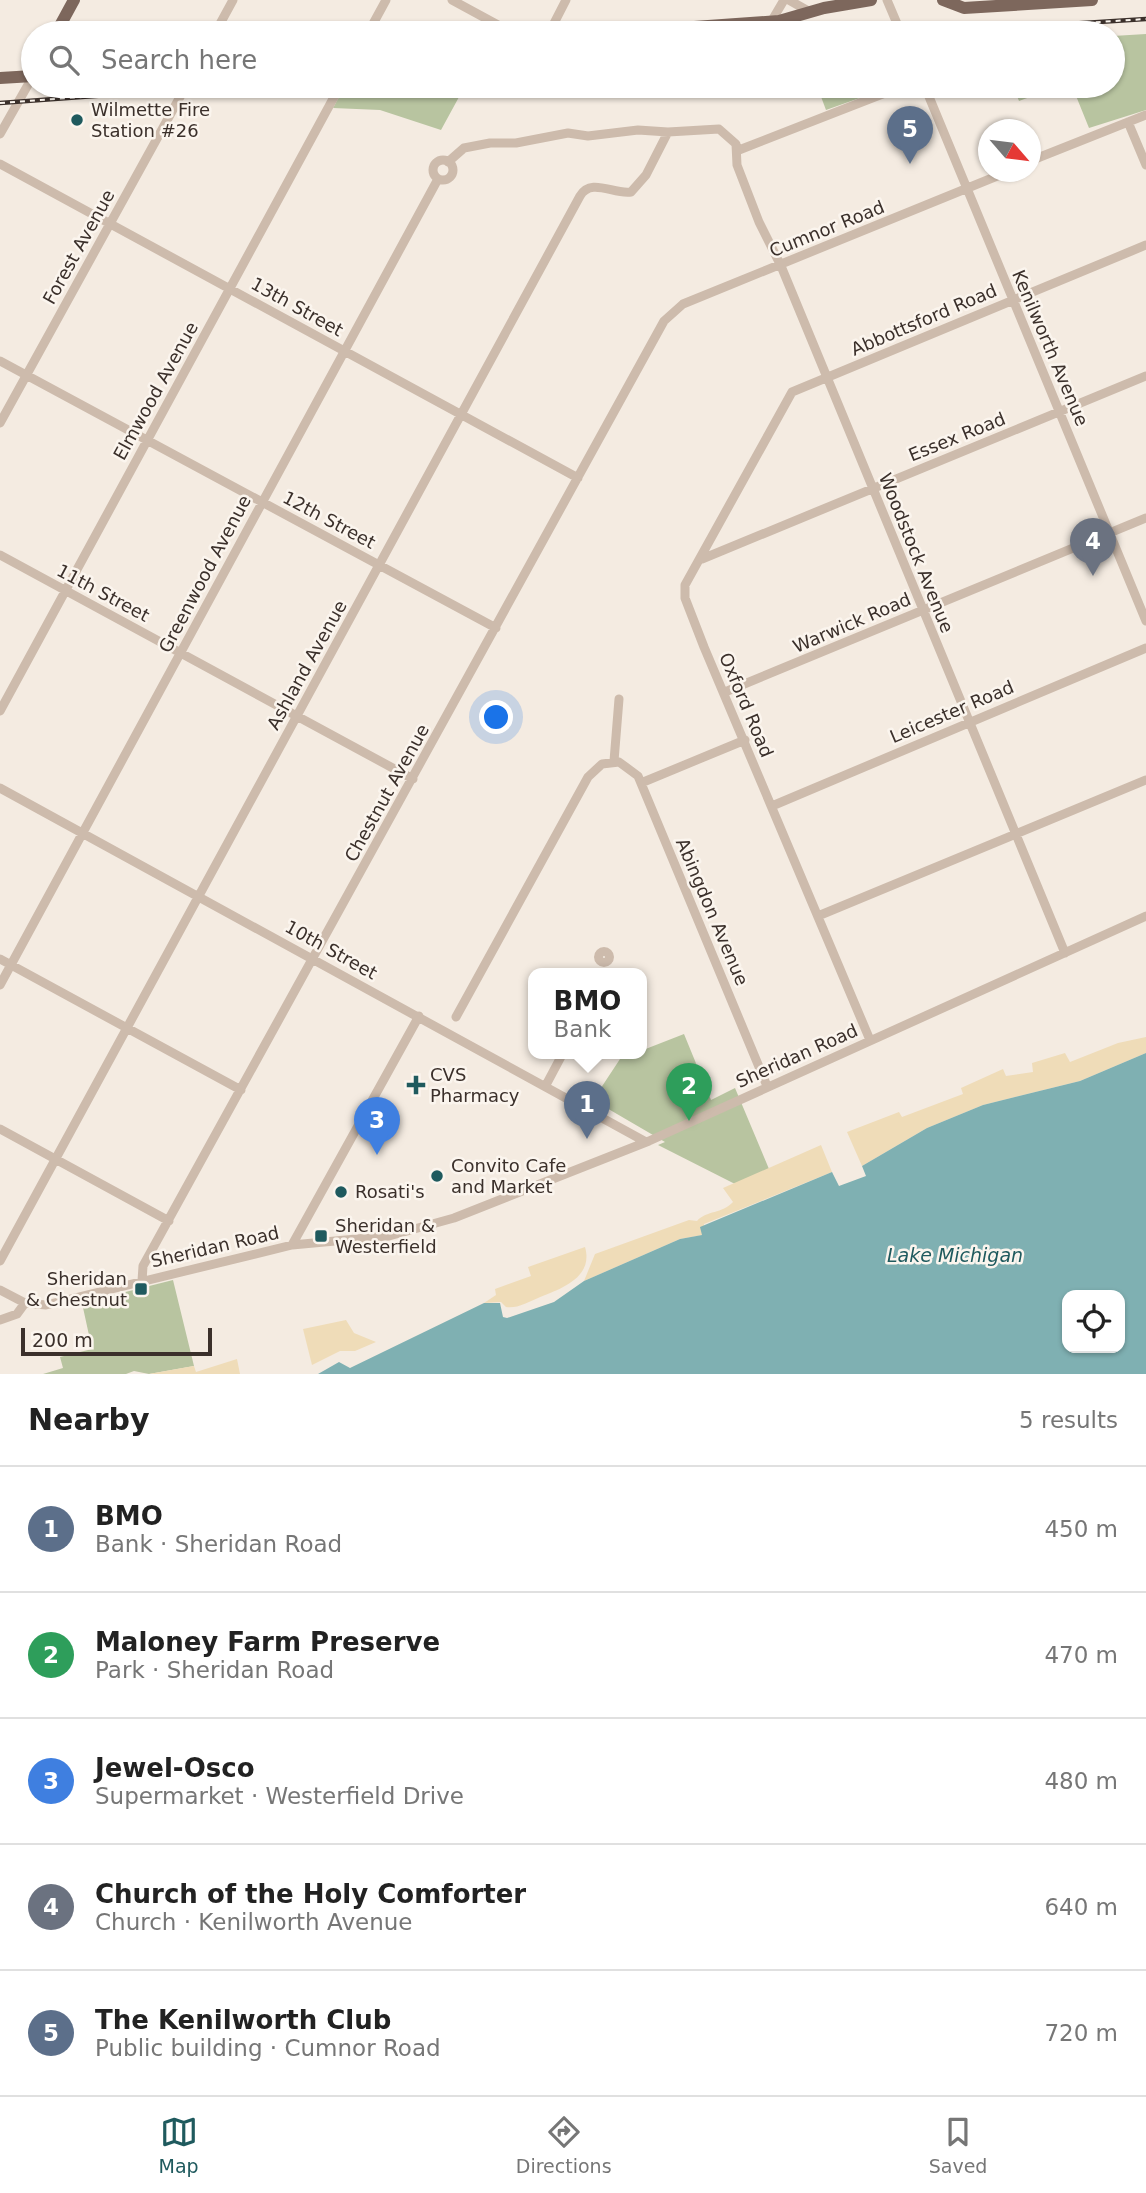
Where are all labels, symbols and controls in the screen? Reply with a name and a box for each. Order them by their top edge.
search box [21,21,1125,98]
icon: search [45,41,83,79]
text: Search here [101,45,257,75]
place label: Wilmette Fire Station #26 [91,99,210,141]
pin: 5 [887,106,933,164]
marker: Wilmette Fire Station #26 [69,112,85,128]
north arrow [978,119,1041,182]
street label: Forest Avenue [38,186,119,308]
street label: Cumnor Road [766,196,887,261]
street label: Kenilworth Avenue [1008,267,1093,429]
street label: 13th Street [248,273,347,340]
street label: Abbottsford Road [848,279,1000,360]
street label: Elmwood Avenue [109,318,202,463]
street label: Essex Road [905,408,1008,465]
street label: Woodstock Avenue [875,470,958,636]
street label: 12th Street [279,486,379,553]
street label: Greenwood Avenue [154,491,255,656]
pin: 4 [1070,518,1116,576]
street label: 11th Street [53,559,153,626]
street label: Warwick Road [790,588,914,657]
street label: Ashland Avenue [262,596,351,733]
street label: Oxford Road [715,649,778,760]
street label: Leicester Road [887,676,1017,747]
your location [479,700,513,734]
street label: Chestnut Avenue [340,720,433,865]
street label: Abingdon Avenue [672,835,753,989]
street label: 10th Street [282,916,381,983]
popup [528,968,647,1059]
text: BMO [554,986,621,1016]
text: Bank [554,1016,611,1042]
street label: Sheridan Road [733,1019,861,1092]
pin: 2 [666,1063,712,1121]
place label: CVS Pharmacy [430,1064,520,1106]
marker: CVS Pharmacy [408,1077,424,1093]
pin: 1 [564,1081,610,1139]
pin: 3 [354,1097,400,1155]
place label: Convito Cafe and Market [451,1155,566,1197]
marker: Convito Cafe and Market [429,1168,445,1184]
place label: Rosati's [355,1181,425,1202]
marker: Rosati's [333,1184,349,1200]
place label: Sheridan & Westerfield [335,1215,437,1257]
street label: Sheridan Road [149,1222,281,1271]
marker: Sheridan & Westerfield [313,1228,329,1244]
water label: Lake Michigan [887,1244,1023,1266]
place label: Sheridan & Chestnut [26,1268,127,1310]
marker: Sheridan & Chestnut [133,1281,149,1297]
map controls [1062,1290,1125,1353]
button: locate [1062,1290,1125,1353]
scale bar [21,1325,212,1357]
text: 200 m [32,1329,93,1351]
text: Nearby [28,1402,150,1437]
text: 5 results [1019,1407,1118,1433]
text: BMO [95,1501,163,1531]
text: 1 [43,1516,59,1542]
text: 450 m [1044,1516,1118,1542]
text: Bank · Sheridan Road [95,1531,342,1557]
text: Maloney Farm Preserve [95,1627,440,1657]
text: 2 [43,1642,59,1668]
text: 470 m [1044,1642,1118,1668]
text: Park · Sheridan Road [95,1657,334,1683]
text: Jewel-Osco [95,1753,255,1783]
text: 3 [43,1768,59,1794]
text: 480 m [1044,1768,1118,1794]
text: Supermarket · Westerfield Drive [95,1783,464,1809]
text: Church of the Holy Comforter [95,1879,526,1909]
text: 4 [43,1894,59,1920]
text: 640 m [1044,1894,1118,1920]
text: Church · Kenilworth Avenue [95,1909,412,1935]
text: The Kenilworth Club [95,2005,391,2035]
text: 5 [43,2020,59,2046]
text: 720 m [1044,2020,1118,2046]
text: Public building · Cumnor Road [95,2035,441,2061]
tab: Map [159,2113,199,2177]
tab: Directions [516,2113,612,2177]
tab: Saved [929,2113,987,2177]

